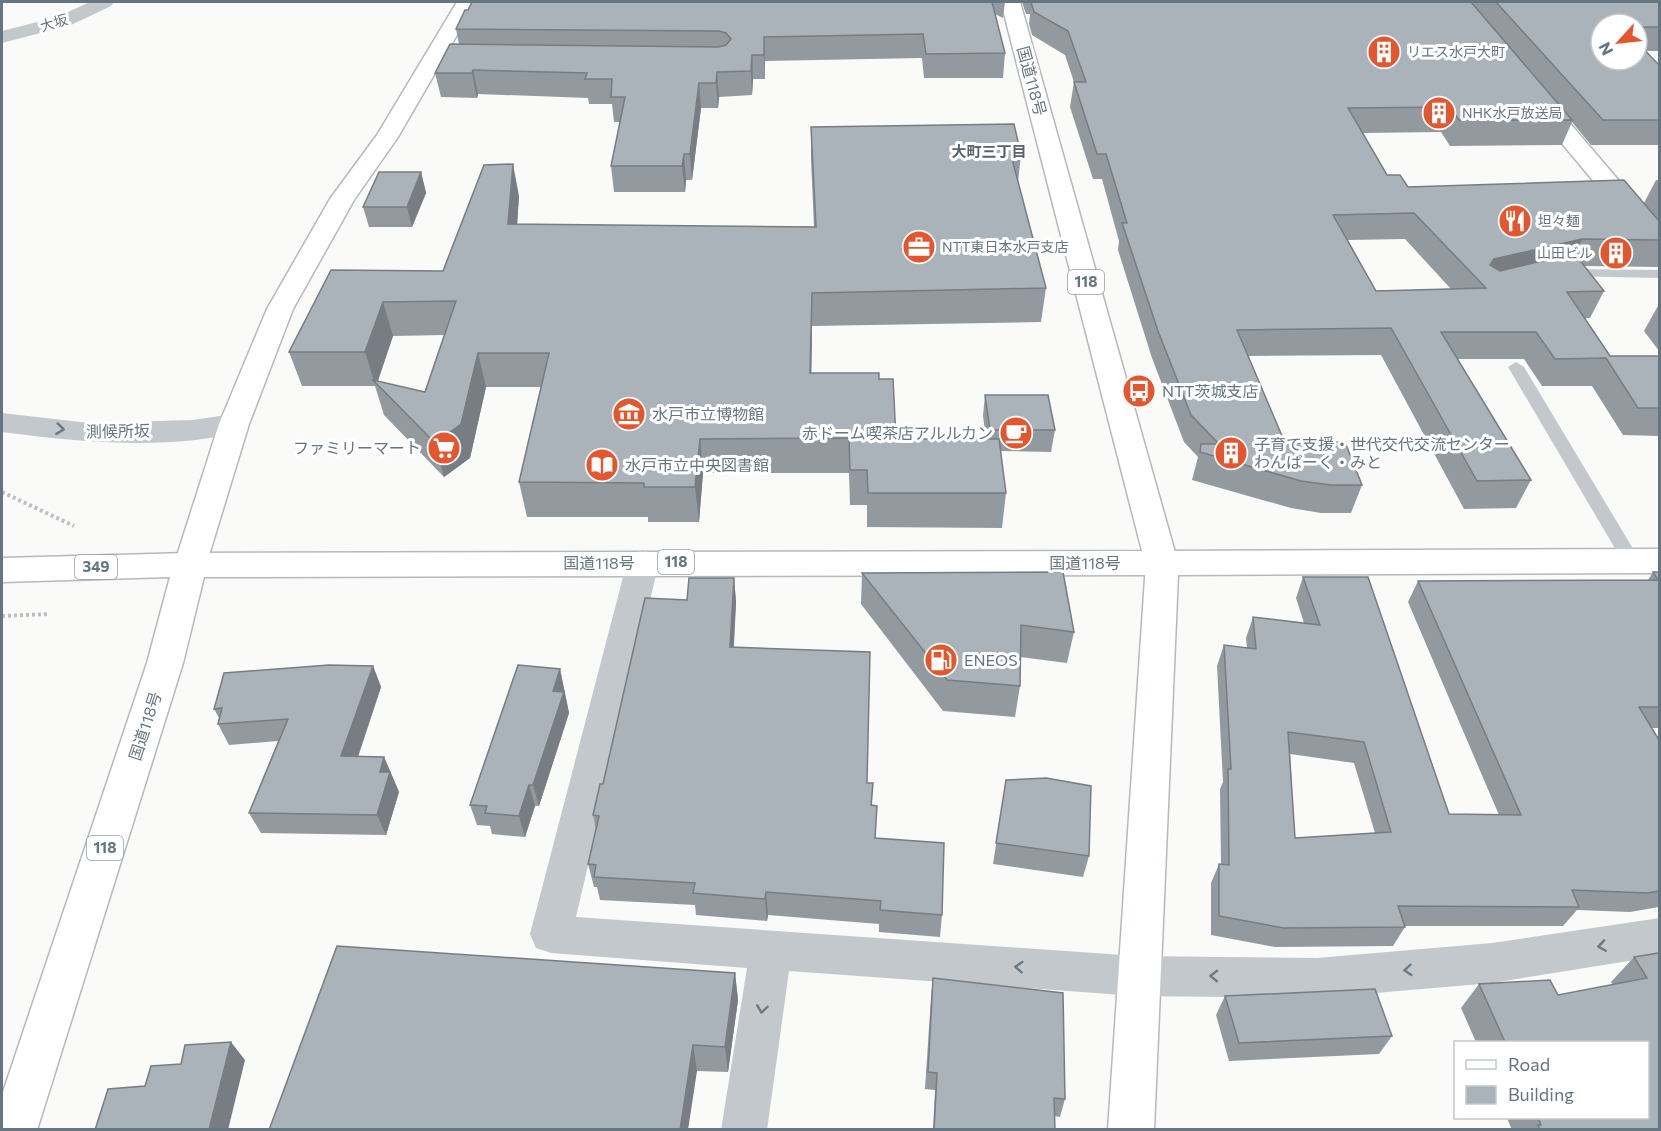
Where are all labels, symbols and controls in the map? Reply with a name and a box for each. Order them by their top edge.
street label: 大坂 [38,10,70,35]
north arrow [1589,12,1649,72]
building icon: リエス水戸大町 [1366,34,1402,70]
text: N [1594,39,1616,59]
place label: リエス水戸大町 [1407,43,1505,60]
street label: 国道118号 [1014,44,1051,118]
building icon: NHK水戸放送局 [1421,95,1457,131]
place label: NHK水戸放送局 [1462,104,1562,121]
district label: 大町三丁目 [951,142,1027,160]
restaurant icon: 坦々麺 [1497,203,1533,239]
place label: 坦々麺 [1538,212,1580,229]
office icon: NTT東日本水戸支店 [901,229,937,265]
building icon: 山田ビル [1598,235,1634,271]
place label: NTT東日本水戸支店 [942,238,1069,255]
place label: 山田ビル [1537,244,1593,261]
road number: 118 [1068,270,1104,294]
bus stop icon: NTT茨城支店 [1121,373,1157,409]
place label: NTT茨城支店 [1162,381,1259,400]
museum icon: 水戸市立博物館 [611,396,647,432]
place label: 水戸市立博物館 [652,404,764,423]
cafe icon: 赤ドーム喫茶店アルルカン [998,415,1034,451]
street label: 測候所坂 [86,420,150,441]
one-way arrow [55,423,64,435]
place label: 赤ドーム喫茶店アルルカン [802,423,993,442]
supermarket icon: ファミリーマート [426,430,462,466]
place label: 子育て支援・世代交代交流センター わんぱーく・みと [1254,434,1510,471]
building icon: 子育て支援・世代交代交流センター わんぱーく・みと [1213,435,1249,471]
place label: ファミリーマート [293,438,421,457]
library icon: 水戸市立中央図書館 [584,447,620,483]
place label: 水戸市立中央図書館 [625,455,769,474]
road number: 118 [658,550,694,574]
street label: 国道118号 [563,553,635,572]
street label: 国道118号 [1049,553,1121,572]
road number: 349 [75,555,117,579]
fuel station icon: ENEOS [923,642,959,678]
place label: ENEOS [964,650,1018,669]
street label: 国道118号 [124,689,165,763]
road number: 118 [87,836,123,860]
one-way arrow [1597,939,1607,952]
one-way arrow [1014,961,1023,974]
one-way arrow [1404,963,1413,976]
one-way arrow [1209,970,1218,983]
one-way arrow [756,1003,769,1013]
legend [1454,1041,1649,1119]
text: Road [1508,1053,1550,1075]
text: Building [1508,1083,1574,1105]

